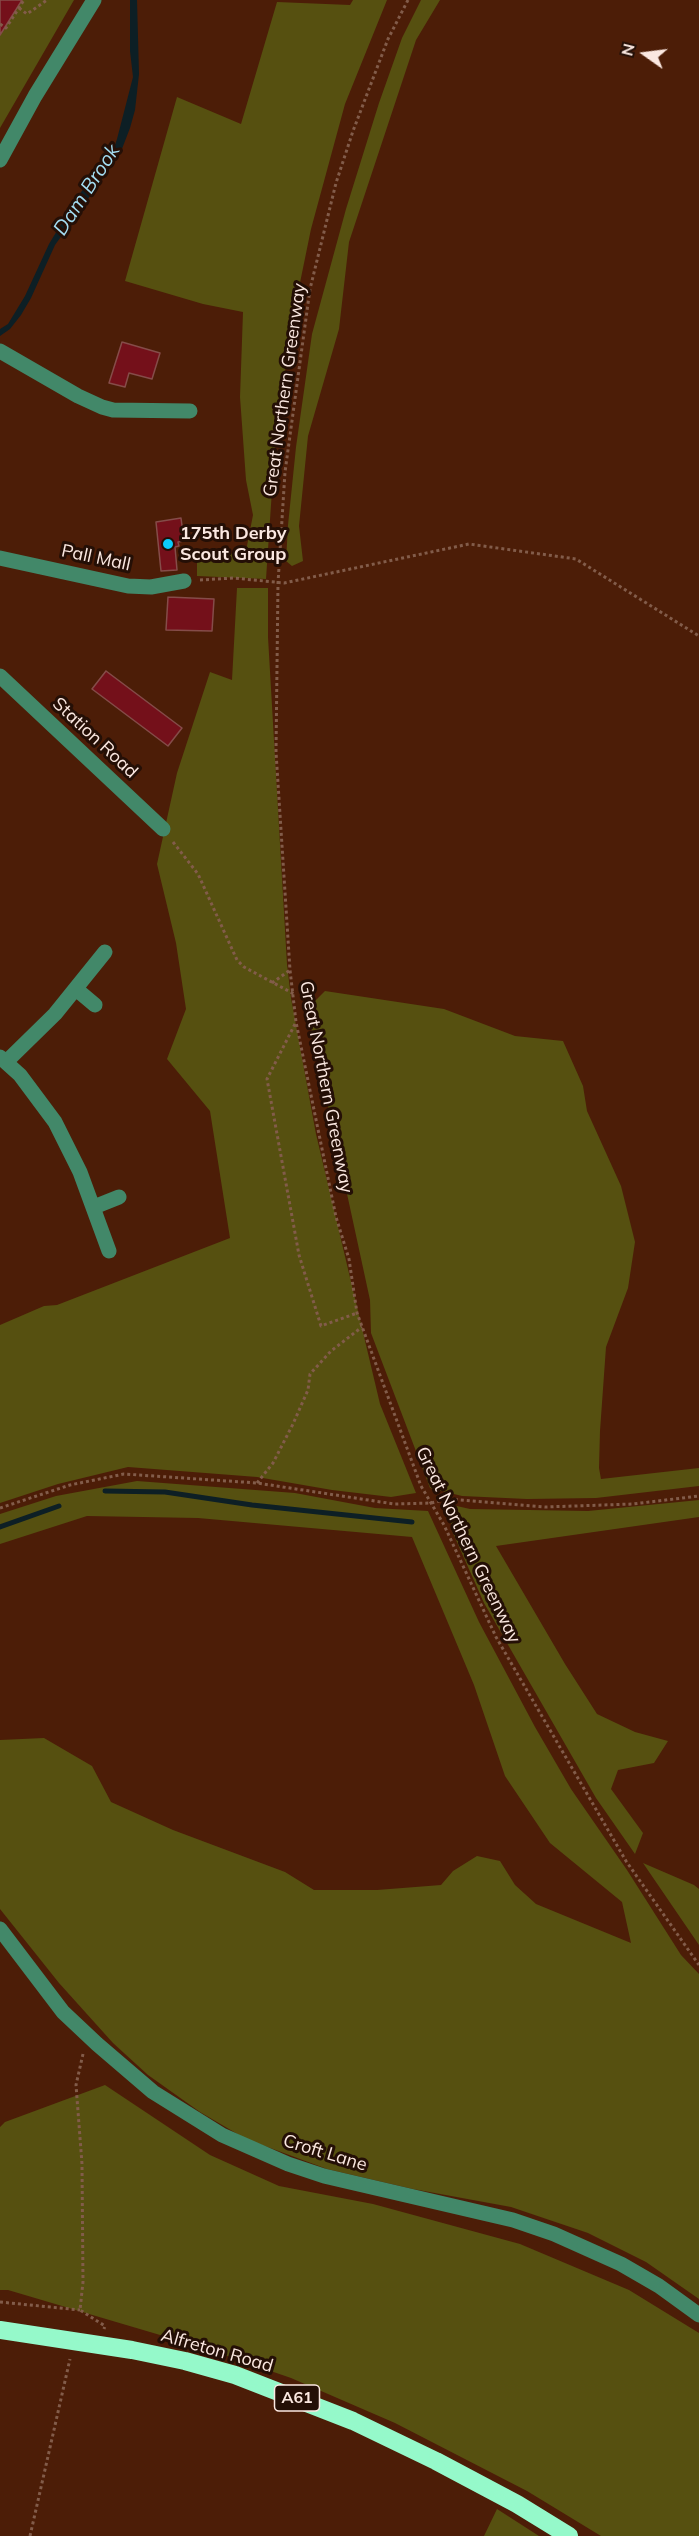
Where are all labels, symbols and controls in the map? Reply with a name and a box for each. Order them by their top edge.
north arrow [615,24,675,84]
text: N [616,41,639,58]
water label: Dam Brook [49,140,125,240]
street label: Great Northern Greenway [259,282,311,498]
place label: 175th Derby Scout Group [180,523,286,566]
marker: 175th Derby Scout Group [161,537,175,551]
street label: Pall Mall [59,540,133,576]
street label: Station Road [48,693,142,783]
street label: Great Northern Greenway [295,979,357,1195]
street label: Great Northern Greenway [411,1443,525,1647]
street label: Croft Lane [280,2130,370,2176]
street label: Alfreton Road [158,2325,276,2377]
road number: A61 [274,2385,320,2411]

